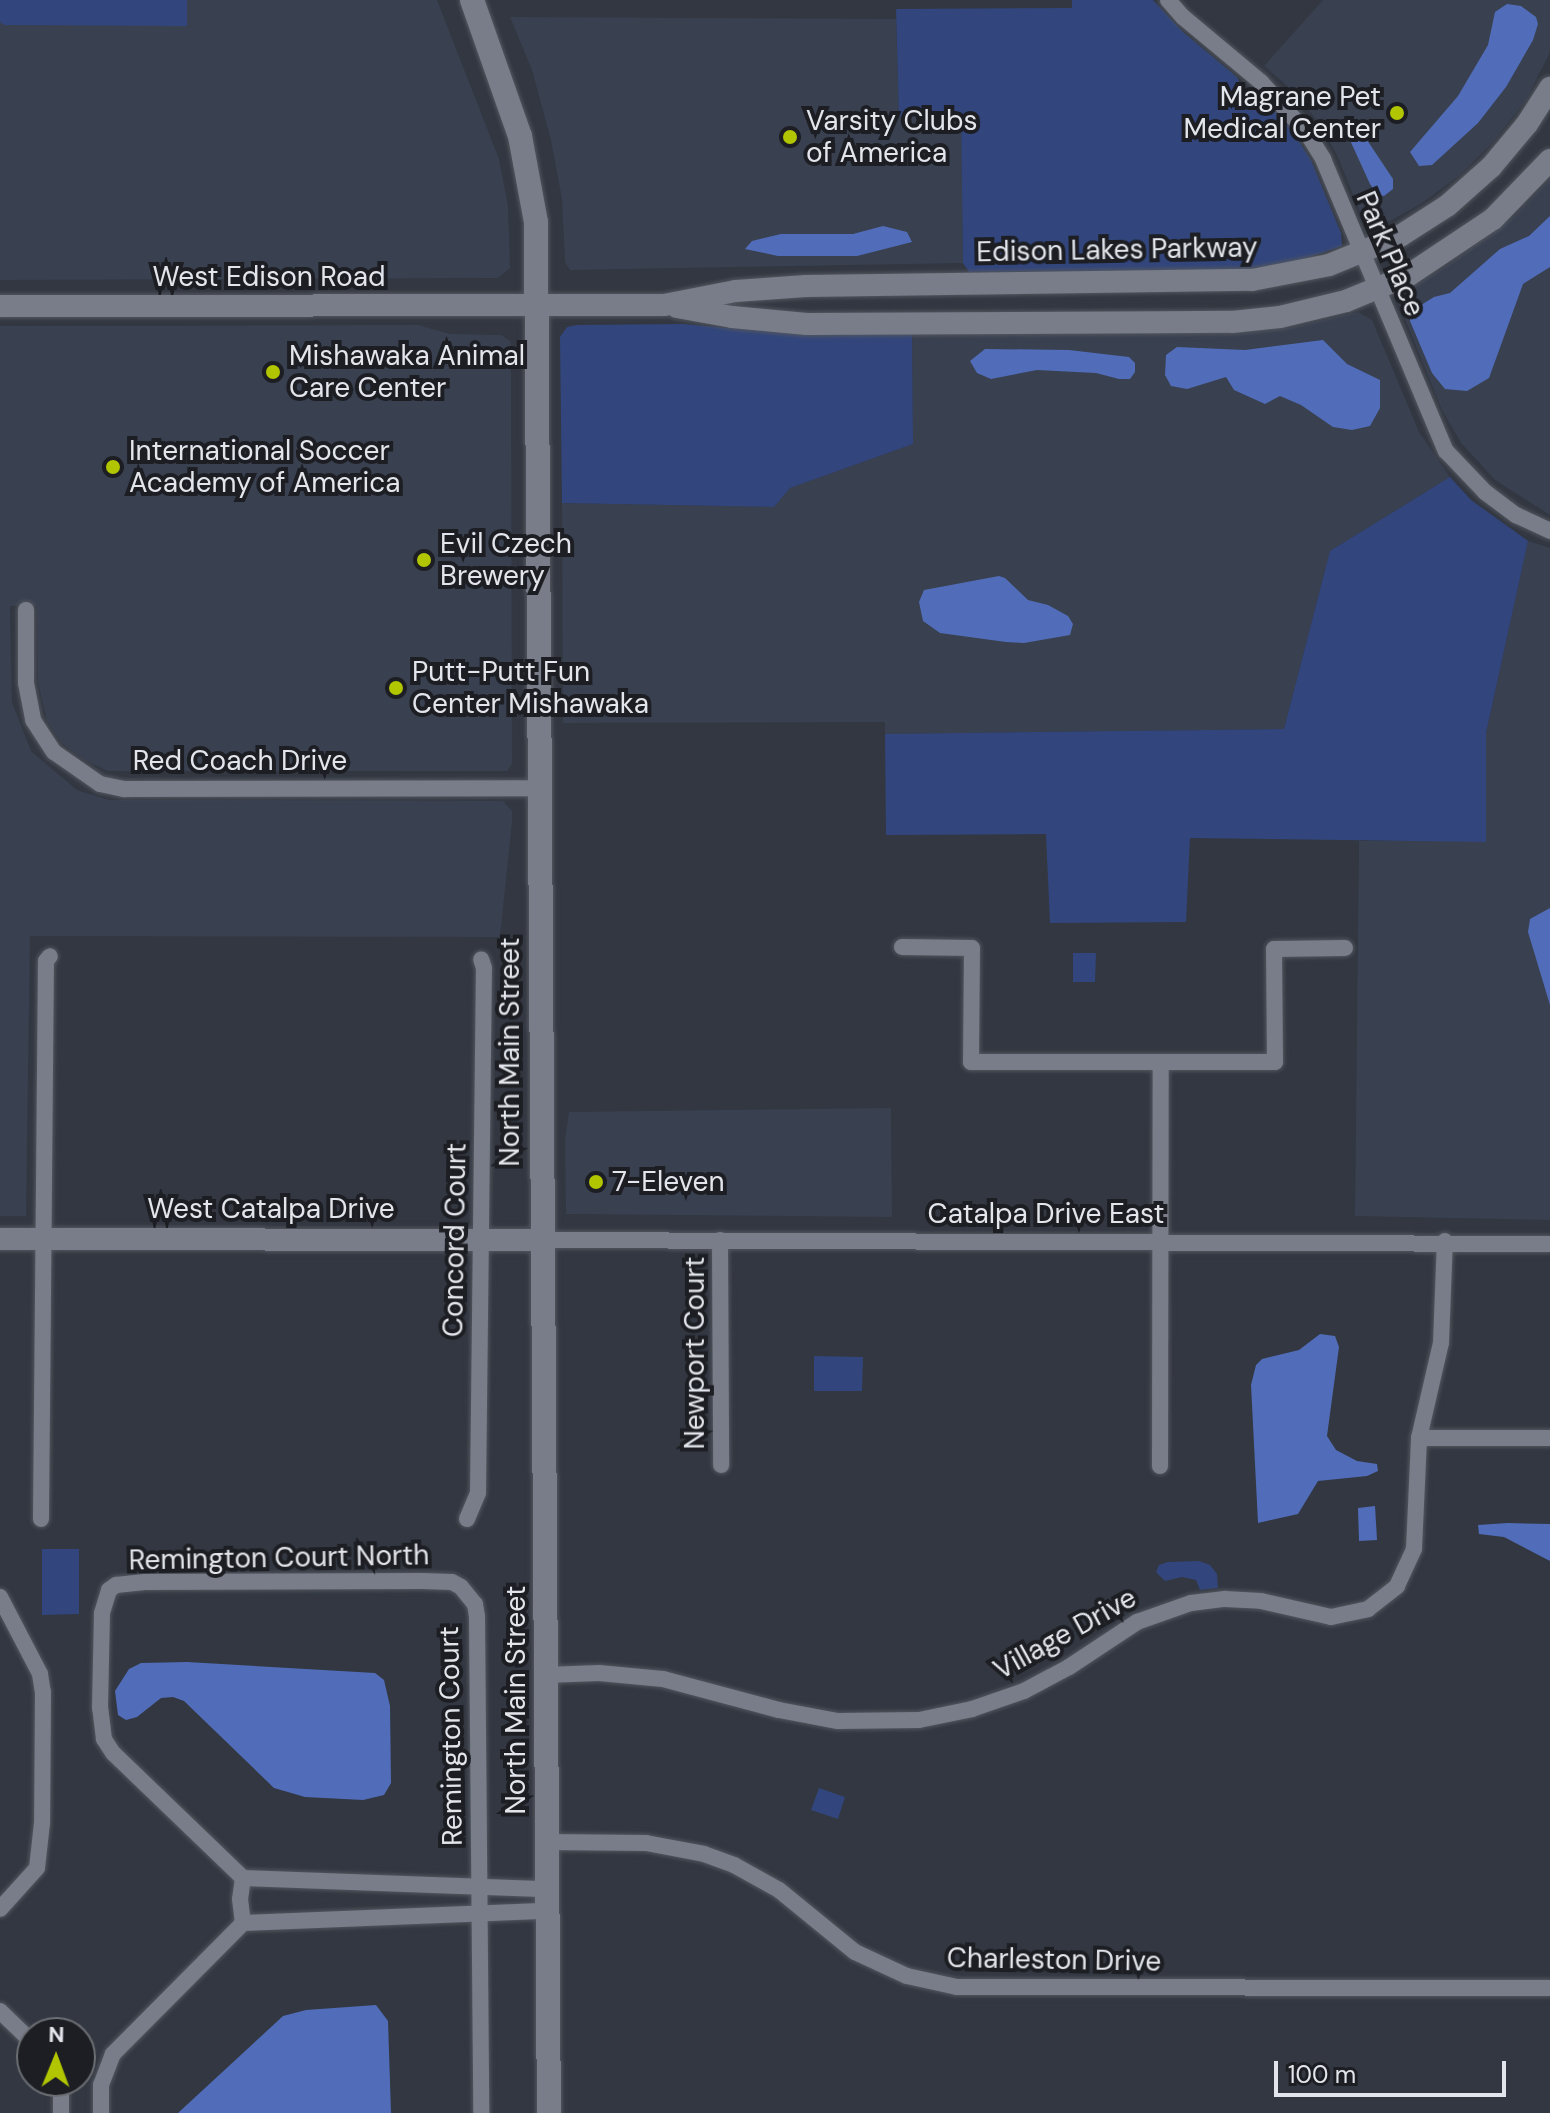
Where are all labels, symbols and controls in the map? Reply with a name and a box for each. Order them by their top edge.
place label: Magrane Pet Medical Center [1183,80,1381,146]
place label: Varsity Clubs of America [806,104,977,170]
marker: Magrane Pet Medical Center [1388,104,1406,122]
marker: Varsity Clubs of America [781,128,799,146]
street label: Park Place [1349,187,1431,321]
street label: Edison Lakes Parkway [976,231,1258,269]
street label: West Edison Road [153,260,385,294]
place label: Mishawaka Animal Care Center [289,339,525,405]
marker: Mishawaka Animal Care Center [264,363,282,381]
place label: International Soccer Academy of America [129,434,400,500]
marker: International Soccer Academy of America [104,458,122,476]
place label: Evil Czech Brewery [440,527,572,593]
marker: Evil Czech Brewery [415,551,433,569]
place label: Putt-Putt Fun Center Mishawaka [412,655,649,721]
marker: Putt-Putt Fun Center Mishawaka [387,679,405,697]
street label: Red Coach Drive [133,744,347,778]
street label: North Main Street [493,937,527,1167]
street label: Concord Court [437,1143,473,1337]
place label: 7-Eleven [612,1165,725,1199]
marker: 7-Eleven [587,1173,605,1191]
street label: West Catalpa Drive [147,1192,395,1226]
street label: Catalpa Drive East [928,1197,1164,1231]
street label: Newport Court [678,1256,712,1450]
street label: Remington Court North [128,1539,430,1577]
street label: Village Drive [988,1581,1142,1687]
street label: North Main Street [499,1585,533,1815]
street label: Remington Court [432,1626,470,1846]
street label: Charleston Drive [947,1941,1161,1979]
north arrow [16,2017,96,2097]
text: N [48,2020,65,2049]
scale bar [1278,2045,1510,2095]
text: 100 m [1288,2059,1356,2090]

